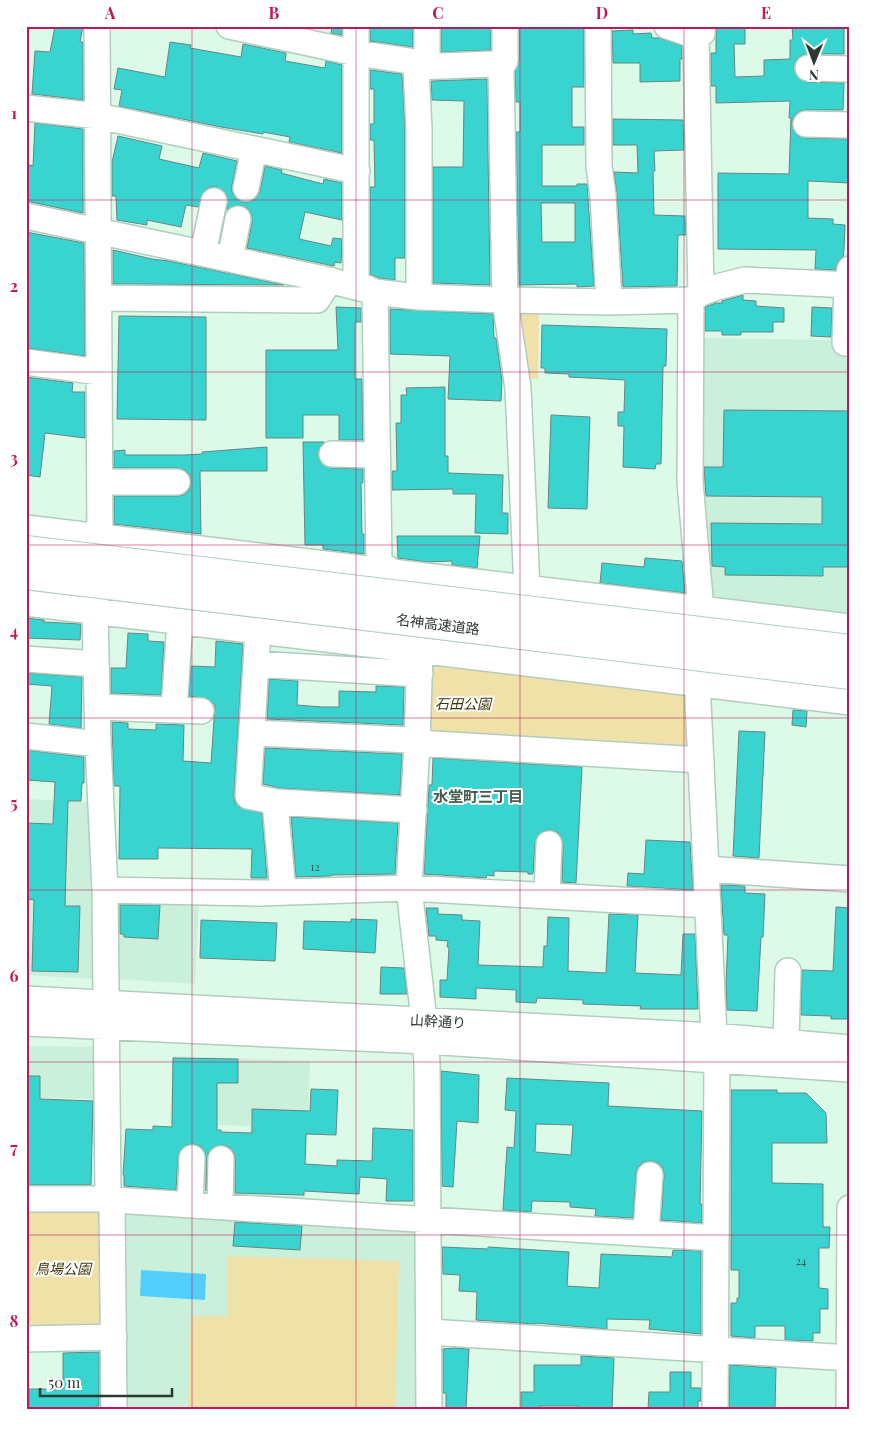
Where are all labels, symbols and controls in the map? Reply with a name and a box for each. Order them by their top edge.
text: A [104,2,116,23]
text: B [269,2,280,23]
text: C [432,2,444,23]
text: D [596,2,608,23]
text: E [761,2,771,23]
north arrow [788,38,838,88]
text: N [809,66,819,85]
text: 1 [11,102,17,123]
text: 2 [10,275,18,296]
text: 3 [10,447,18,468]
street label: 名神高速道路 [395,609,481,639]
text: 4 [10,620,18,641]
park label: 石田公園 [435,694,493,713]
district label: 水堂町三丁目 [433,786,523,806]
text: 5 [10,792,18,813]
house number: 12 [310,859,320,874]
text: 6 [10,965,19,986]
street label: 山幹通り [410,1010,466,1032]
text: 7 [10,1137,18,1158]
house number: 24 [796,1253,807,1268]
park label: 鳥場公園 [35,1259,93,1278]
text: 8 [10,1310,19,1331]
scale bar [40,1365,172,1397]
text: 50 m [48,1372,81,1392]

